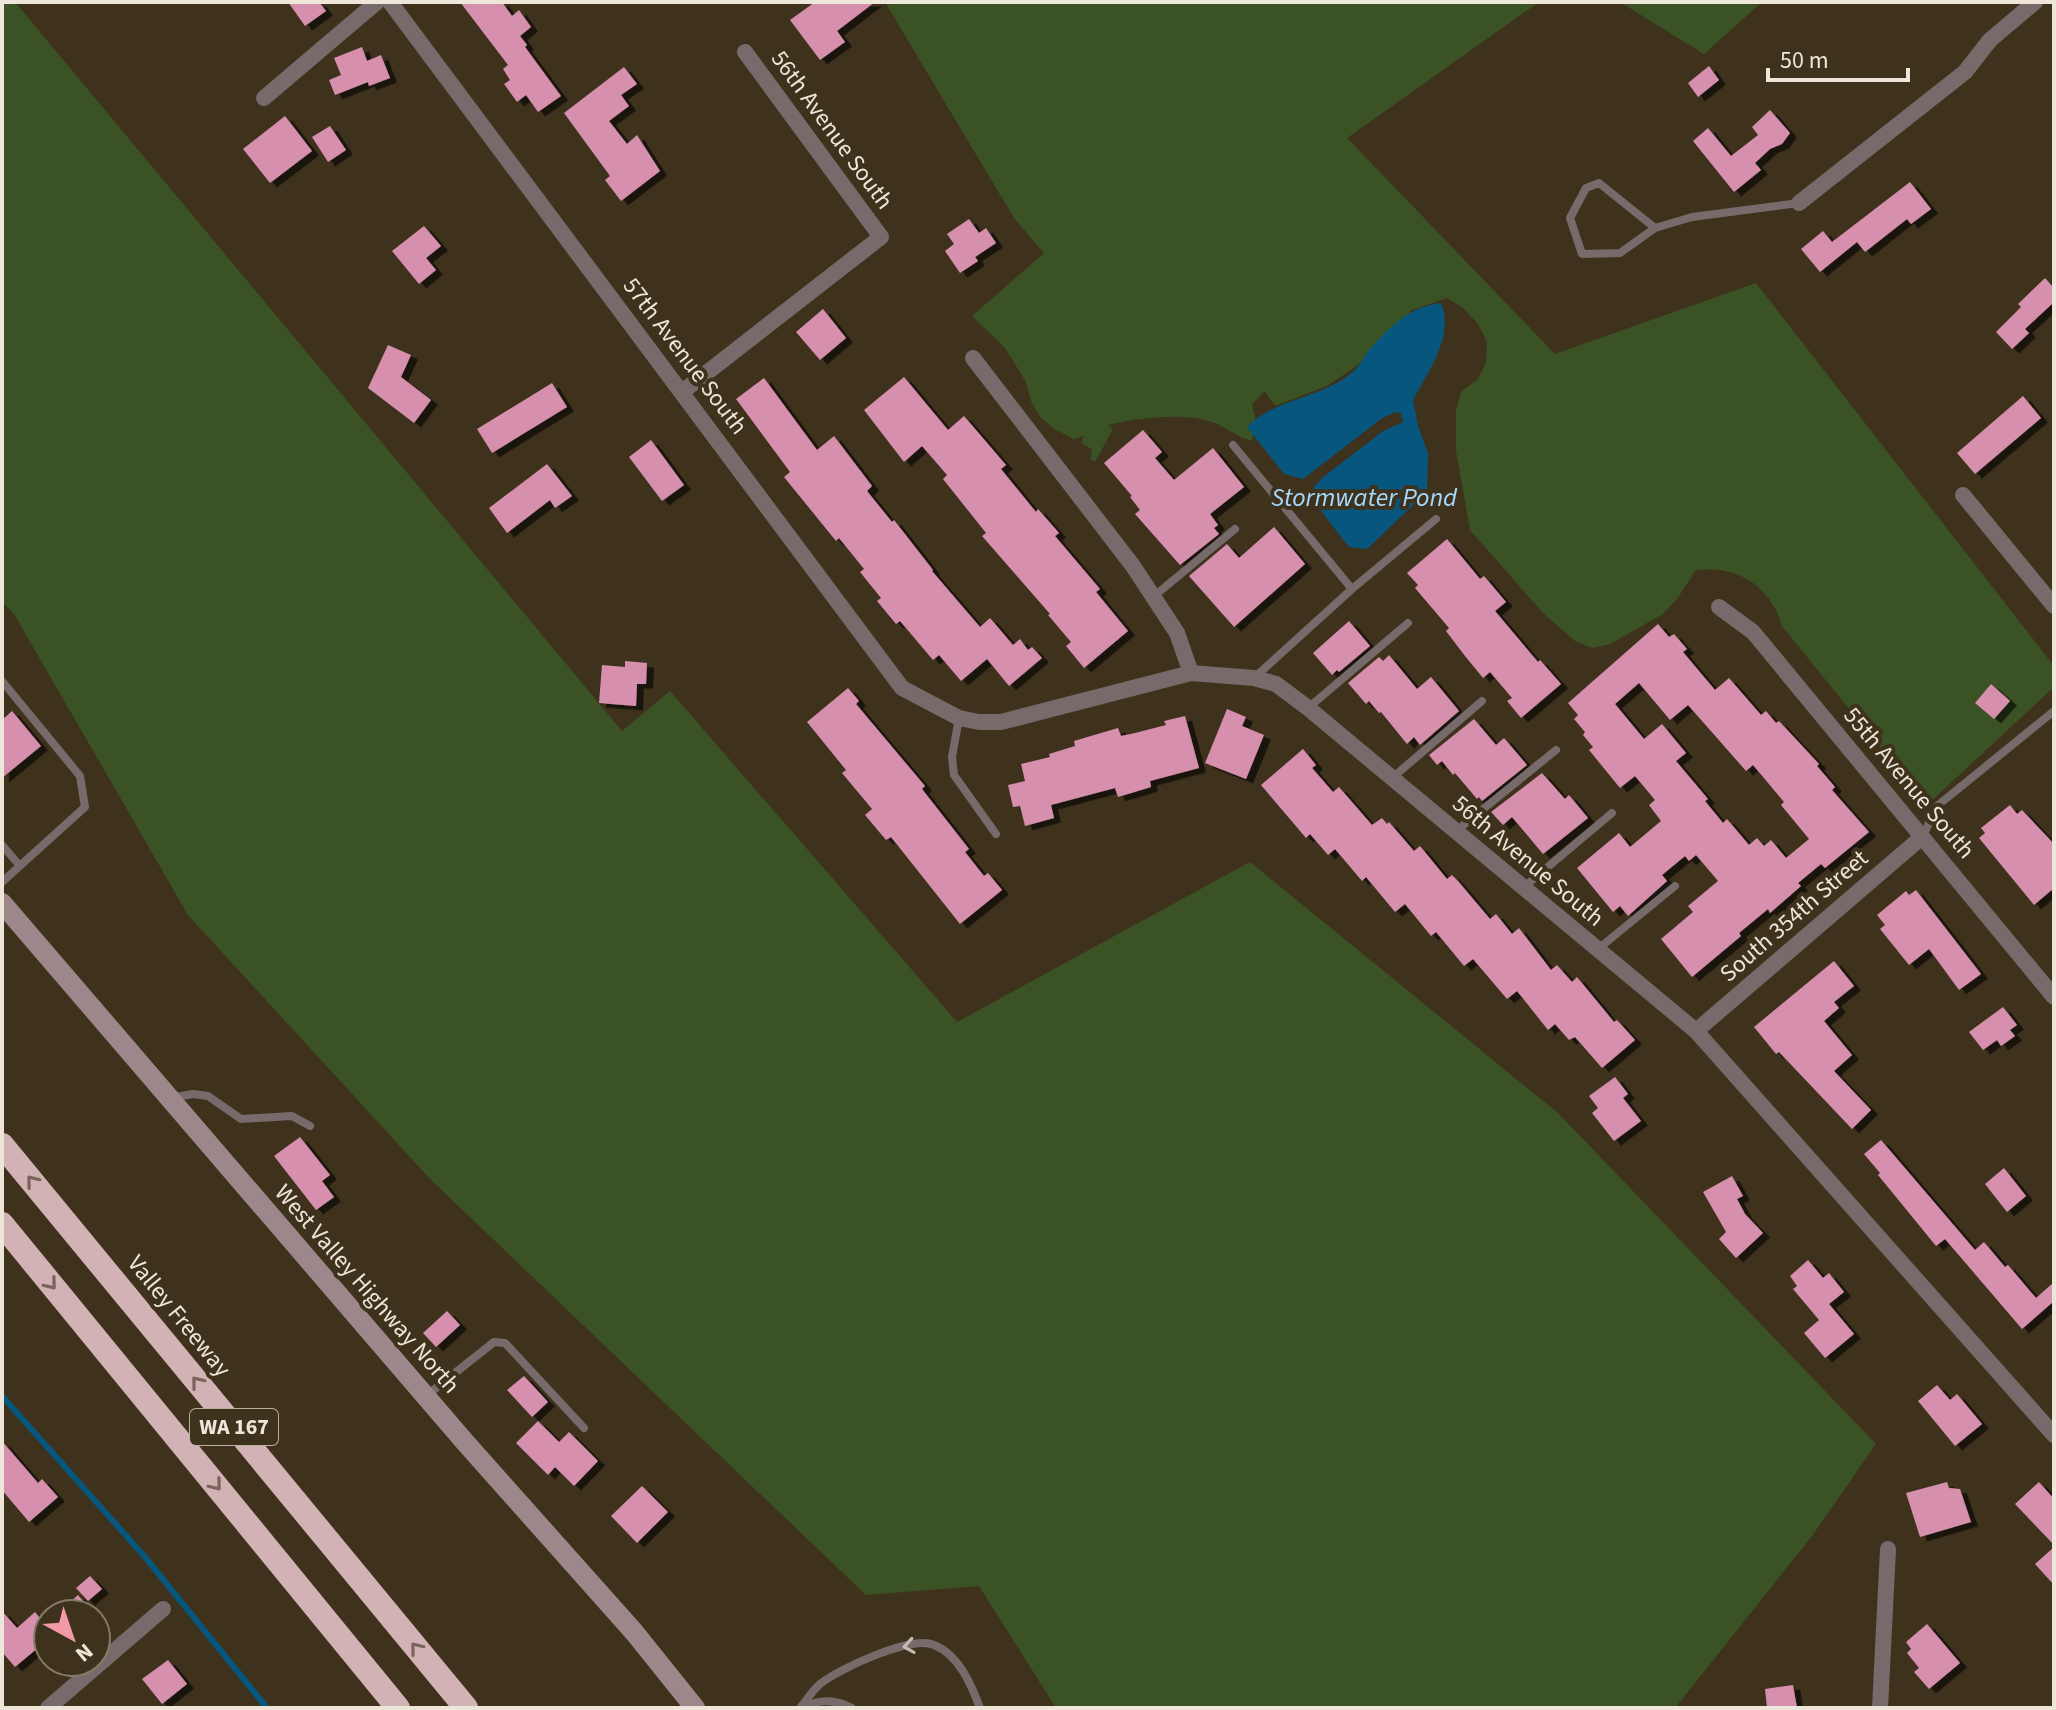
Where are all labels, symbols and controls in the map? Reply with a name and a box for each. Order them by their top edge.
scale bar [1768,32,1908,82]
street label: 56th Avenue South [762,43,902,217]
text: 50 m [1780,43,1829,78]
street label: 57th Avenue South [614,270,756,442]
water label: Stormwater Pond [1271,479,1458,516]
street label: 55th Avenue South [1835,699,1983,867]
street label: 56th Avenue South [1444,787,1612,935]
street label: South 354th Street [1712,842,1876,990]
one-way arrow [27,1176,42,1191]
street label: West Valley Highway North [266,1177,468,1401]
street label: Valley Freeway [119,1248,239,1384]
one-way arrow [42,1275,56,1290]
one-way arrow [192,1377,207,1392]
road number: WA 167 [190,1409,278,1445]
one-way arrow [206,1476,221,1490]
north arrow [32,1598,112,1678]
text: N [68,1636,100,1670]
one-way arrow [903,1637,916,1654]
one-way arrow [411,1642,425,1657]

